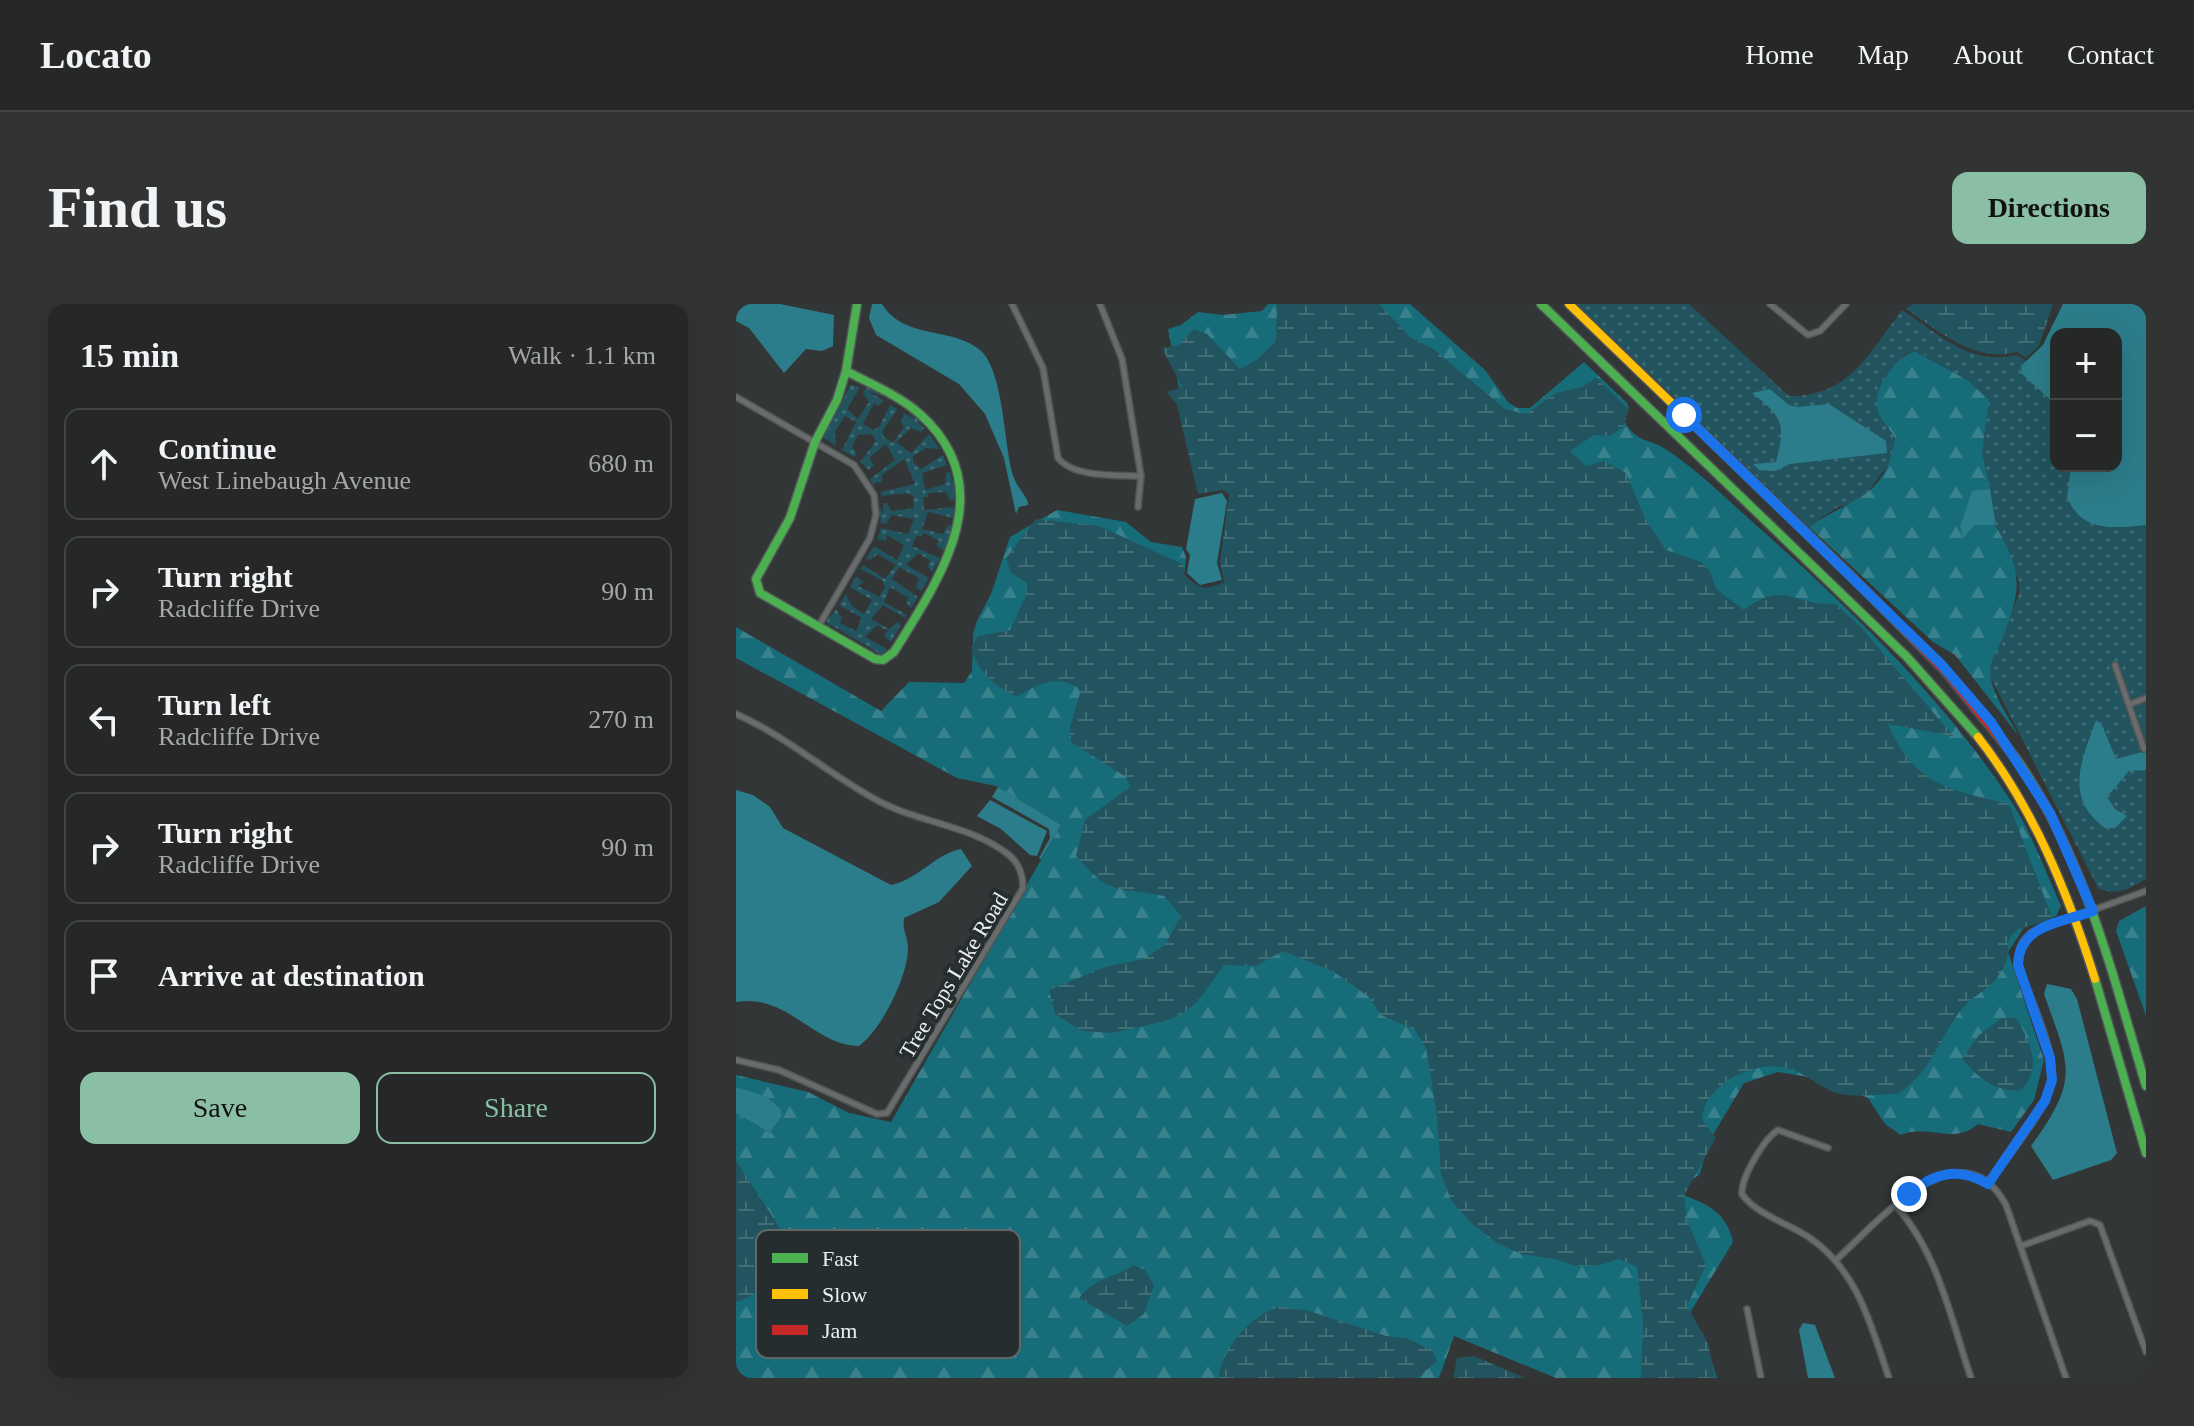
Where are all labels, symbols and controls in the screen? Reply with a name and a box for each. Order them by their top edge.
text: Locato [40,34,152,76]
text: Home [1745,39,1814,70]
text: Map [1858,39,1909,70]
text: About [1953,39,2023,70]
text: Contact [2067,39,2154,70]
button: Directions [1952,172,2146,244]
text: Find us [48,177,227,239]
map controls [2050,328,2122,472]
button: + [2050,328,2122,400]
text: 15 min [80,337,179,374]
text: Walk · 1.1 km [508,341,656,370]
route start [1666,397,1702,433]
button: − [2050,400,2122,472]
text: Continue [158,432,276,465]
icon: ahead [82,442,126,486]
text: 680 m [588,449,654,478]
text: West Linebaugh Avenue [158,466,411,495]
text: Turn right [158,560,293,593]
icon: right [82,570,126,614]
text: 90 m [601,577,654,606]
text: Radcliffe Drive [158,594,320,623]
text: Turn left [158,688,271,721]
icon: left [82,698,126,742]
text: 270 m [588,705,654,734]
text: Radcliffe Drive [158,722,320,751]
text: Turn right [158,816,293,849]
icon: right [82,826,126,870]
text: 90 m [601,833,654,862]
text: Radcliffe Drive [158,850,320,879]
street label: Tree Tops Lake Road [894,888,1013,1062]
icon: arrive [82,954,126,998]
text: Arrive at destination [158,959,425,992]
button: Save [80,1072,360,1144]
button: Share [376,1072,656,1144]
route end [1891,1176,1927,1212]
legend [756,1230,1020,1358]
text: Fast [822,1246,859,1271]
text: Slow [822,1282,867,1307]
text: Jam [822,1318,857,1343]

